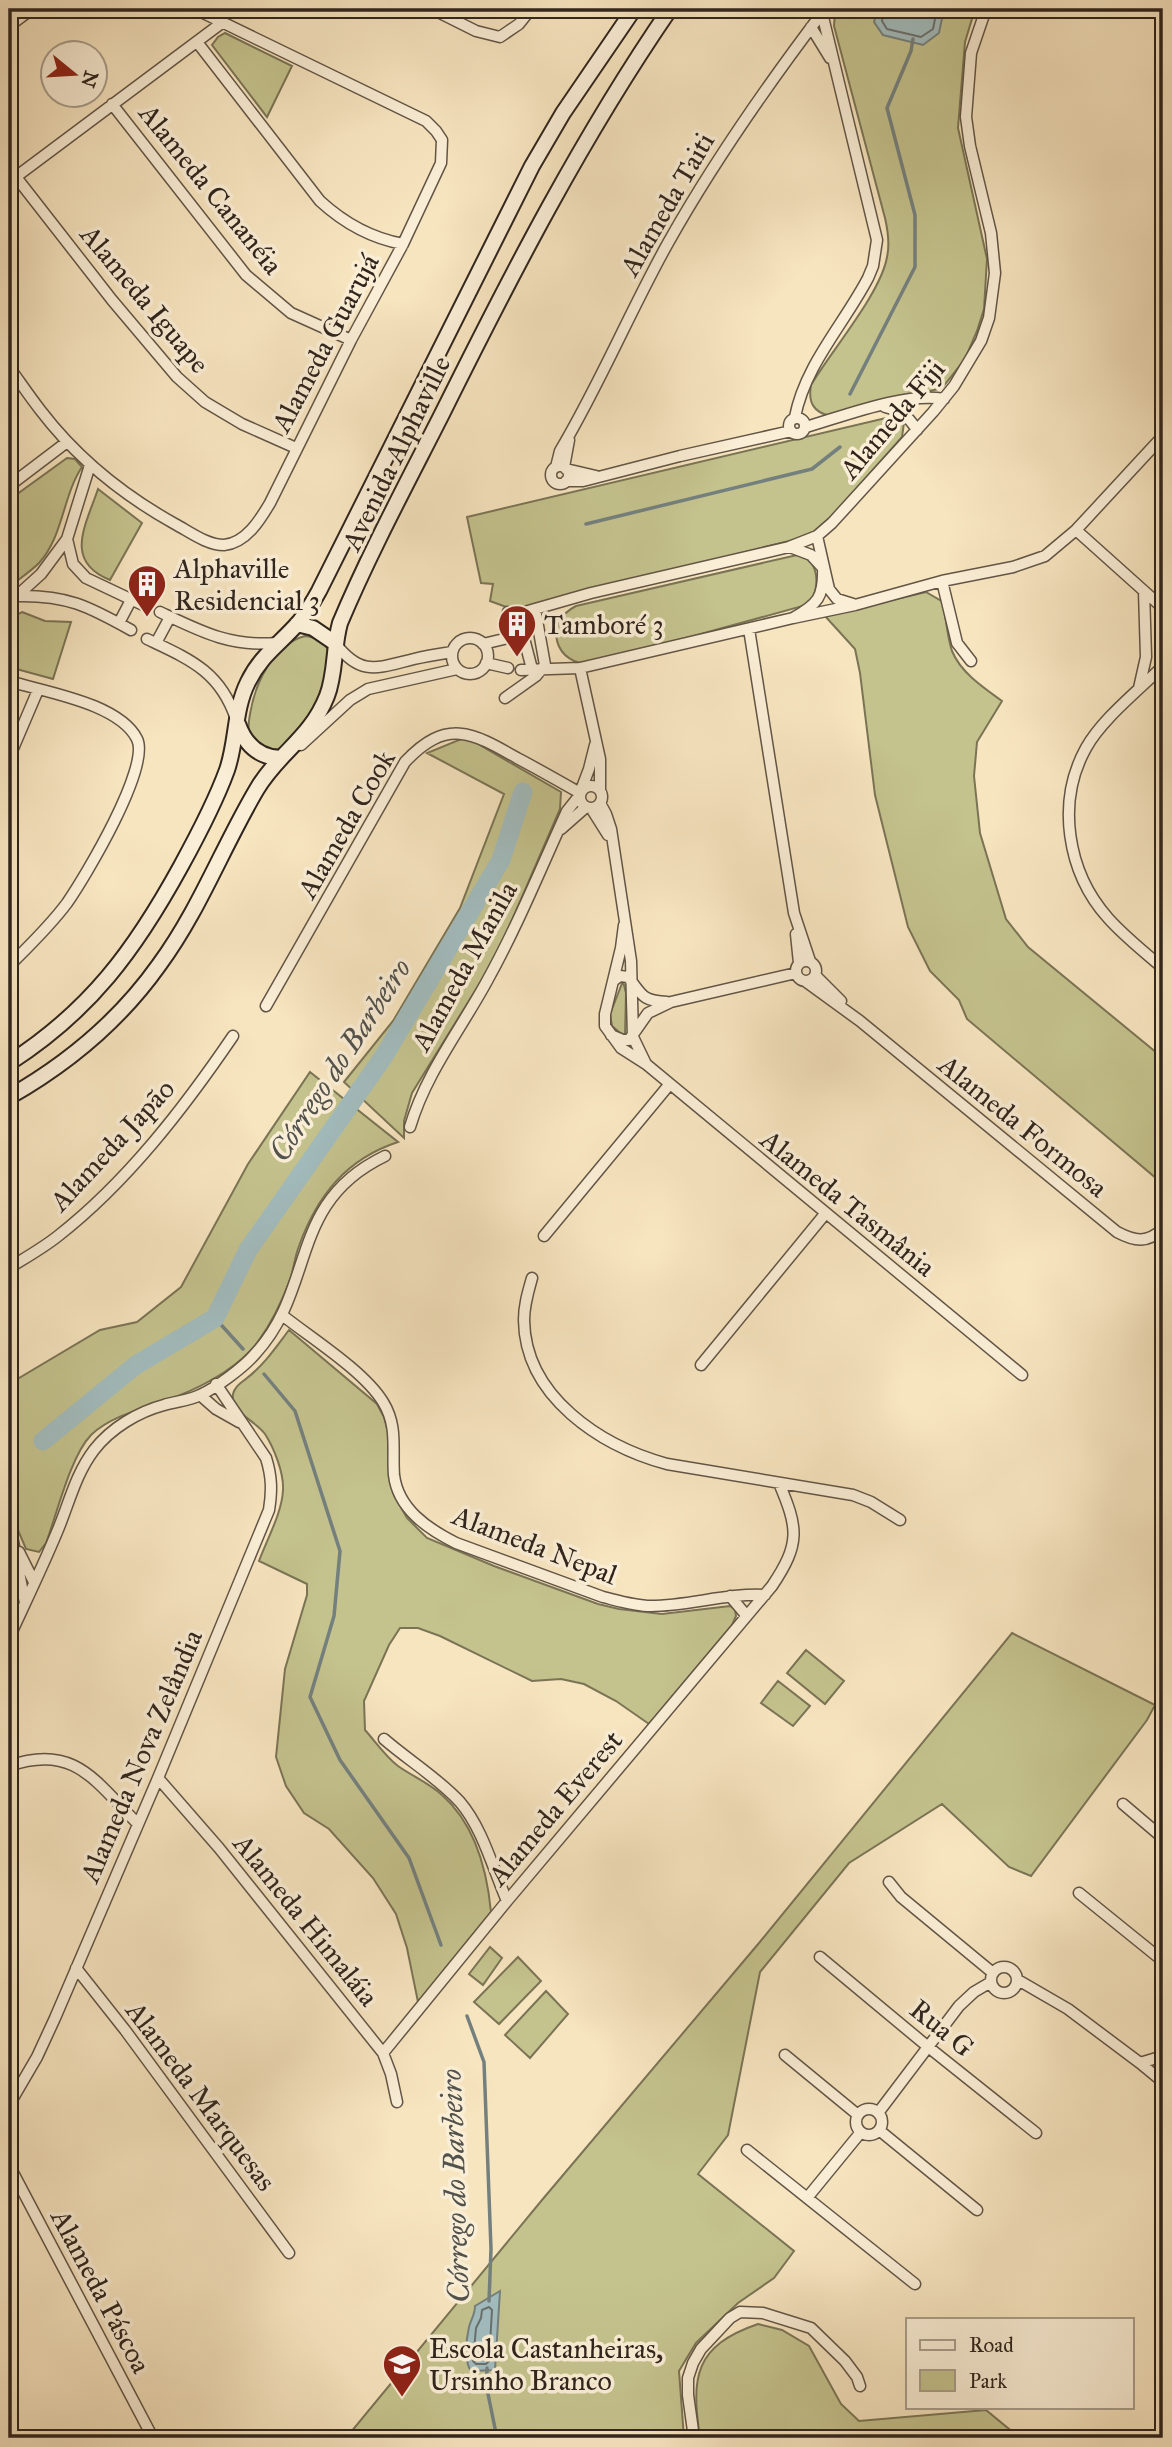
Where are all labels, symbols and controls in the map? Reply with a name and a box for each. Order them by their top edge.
north arrow [38,38,108,108]
text: N [76,68,103,90]
street label: Alameda Cananéia [131,96,291,282]
street label: Alameda Taiti [611,126,722,283]
street label: Alameda Iguape [72,217,217,380]
street label: Alameda Guarujá [263,248,387,439]
street label: Avenida Alphaville [333,350,458,557]
street label: Alameda Fiji [831,352,952,487]
place label: Alphaville Residencial 3 [173,551,320,618]
building icon: Alphaville Residencial 3 [126,563,168,618]
building icon: Tamboré 3 [496,603,538,658]
place label: Tamboré 3 [544,607,664,642]
street label: Alameda Cook [289,743,403,905]
street label: Alameda Manila [403,875,525,1058]
water label: Córrego do Barbeiro [261,952,419,1168]
street label: Alameda Formosa [931,1046,1115,1205]
street label: Alameda Japão [41,1072,182,1219]
street label: Alameda Tasmânia [753,1121,943,1284]
street label: Alameda Nepal [447,1497,623,1593]
street label: Alameda Nova Zelândia [72,1624,210,1889]
street label: Alameda Everest [479,1723,630,1893]
street label: Alameda Himaláia [225,1826,386,2013]
street label: Rua G [903,1992,981,2064]
street label: Alameda Marquesas [118,1993,284,2198]
water label: Córrego do Barbeiro [433,2068,477,2304]
street label: Alameda Páscoa [43,2202,159,2379]
legend [906,2318,1134,2408]
place label: Escola Castanheiras, Ursinho Branco [429,2331,663,2398]
text: Road [969,2332,1014,2358]
school or university icon: Escola Castanheiras, Ursinho Branco [381,2343,423,2398]
text: Park [969,2368,1007,2394]

